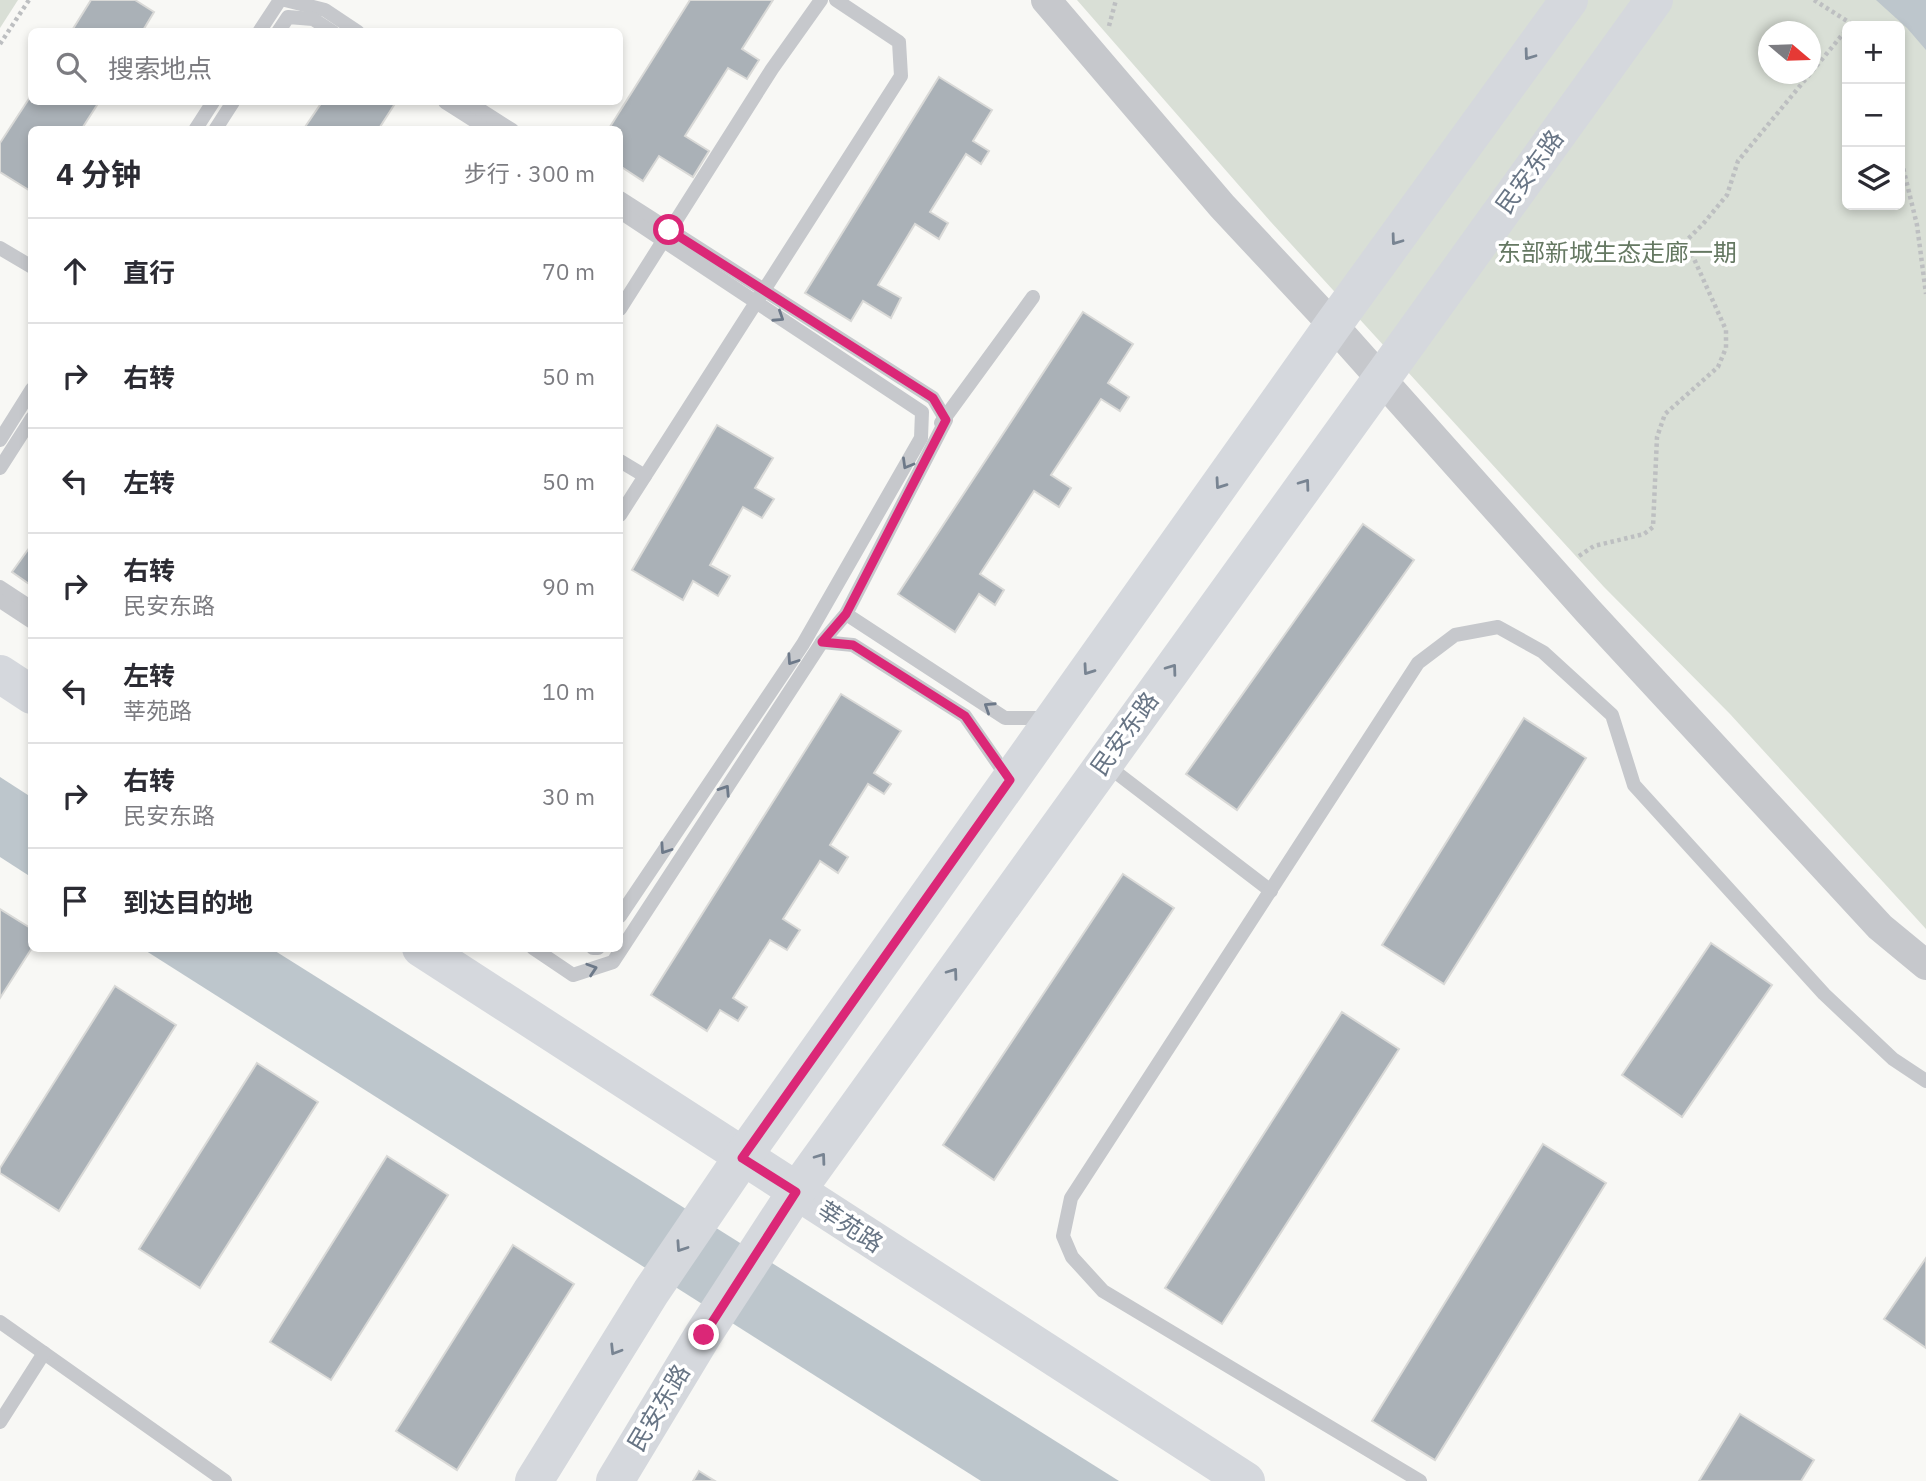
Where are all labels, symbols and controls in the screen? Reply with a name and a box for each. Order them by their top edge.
north arrow [1758,21,1821,84]
map controls [1842,21,1905,210]
button: + [1842,21,1905,84]
search box [28,28,623,105]
one-way arrow [1525,47,1537,60]
icon: search [52,48,90,86]
text: 搜索地点 [108,51,212,85]
button: − [1842,84,1905,147]
street label: 民安东路 [1488,123,1570,220]
button: layers [1842,147,1905,210]
text: 4 分钟 [56,154,141,193]
text: 步行 · 300 m [464,158,595,188]
route start [653,214,684,245]
one-way arrow [1391,232,1404,245]
park label: 东部新城生态走廊一期 [1497,236,1737,268]
icon: ahead [56,252,94,290]
text: 直行 [123,255,175,289]
text: 70 m [542,256,595,286]
one-way arrow [771,309,784,322]
icon: right [56,357,94,395]
text: 右转 [123,360,175,394]
text: 50 m [542,361,595,391]
one-way arrow [902,456,915,469]
icon: left [56,462,94,500]
text: 左转 [123,465,175,499]
text: 50 m [542,466,595,496]
one-way arrow [1216,476,1228,489]
one-way arrow [1297,479,1309,492]
text: 右转 [123,553,175,587]
icon: right [56,567,94,605]
text: 90 m [542,571,595,601]
text: 民安东路 [123,590,215,620]
one-way arrow [788,652,800,665]
text: 左转 [123,658,175,692]
one-way arrow [1084,662,1097,675]
one-way arrow [1164,664,1176,677]
icon: left [56,672,94,710]
text: 10 m [542,676,595,706]
street label: 民安东路 [1083,685,1165,782]
text: 莘苑路 [123,695,192,725]
one-way arrow [984,703,997,715]
text: 右转 [123,763,175,797]
icon: right [56,777,94,815]
text: 30 m [542,781,595,811]
one-way arrow [717,785,730,798]
text: 民安东路 [123,800,215,830]
one-way arrow [660,841,673,854]
icon: arrive [56,882,94,920]
text: 到达目的地 [123,885,253,919]
one-way arrow [585,963,597,977]
one-way arrow [945,968,957,981]
one-way arrow [812,1153,825,1165]
street label: 莘苑路 [812,1193,889,1259]
one-way arrow [677,1239,689,1252]
route end [688,1319,719,1350]
one-way arrow [611,1342,624,1355]
street label: 民安东路 [620,1358,697,1457]

